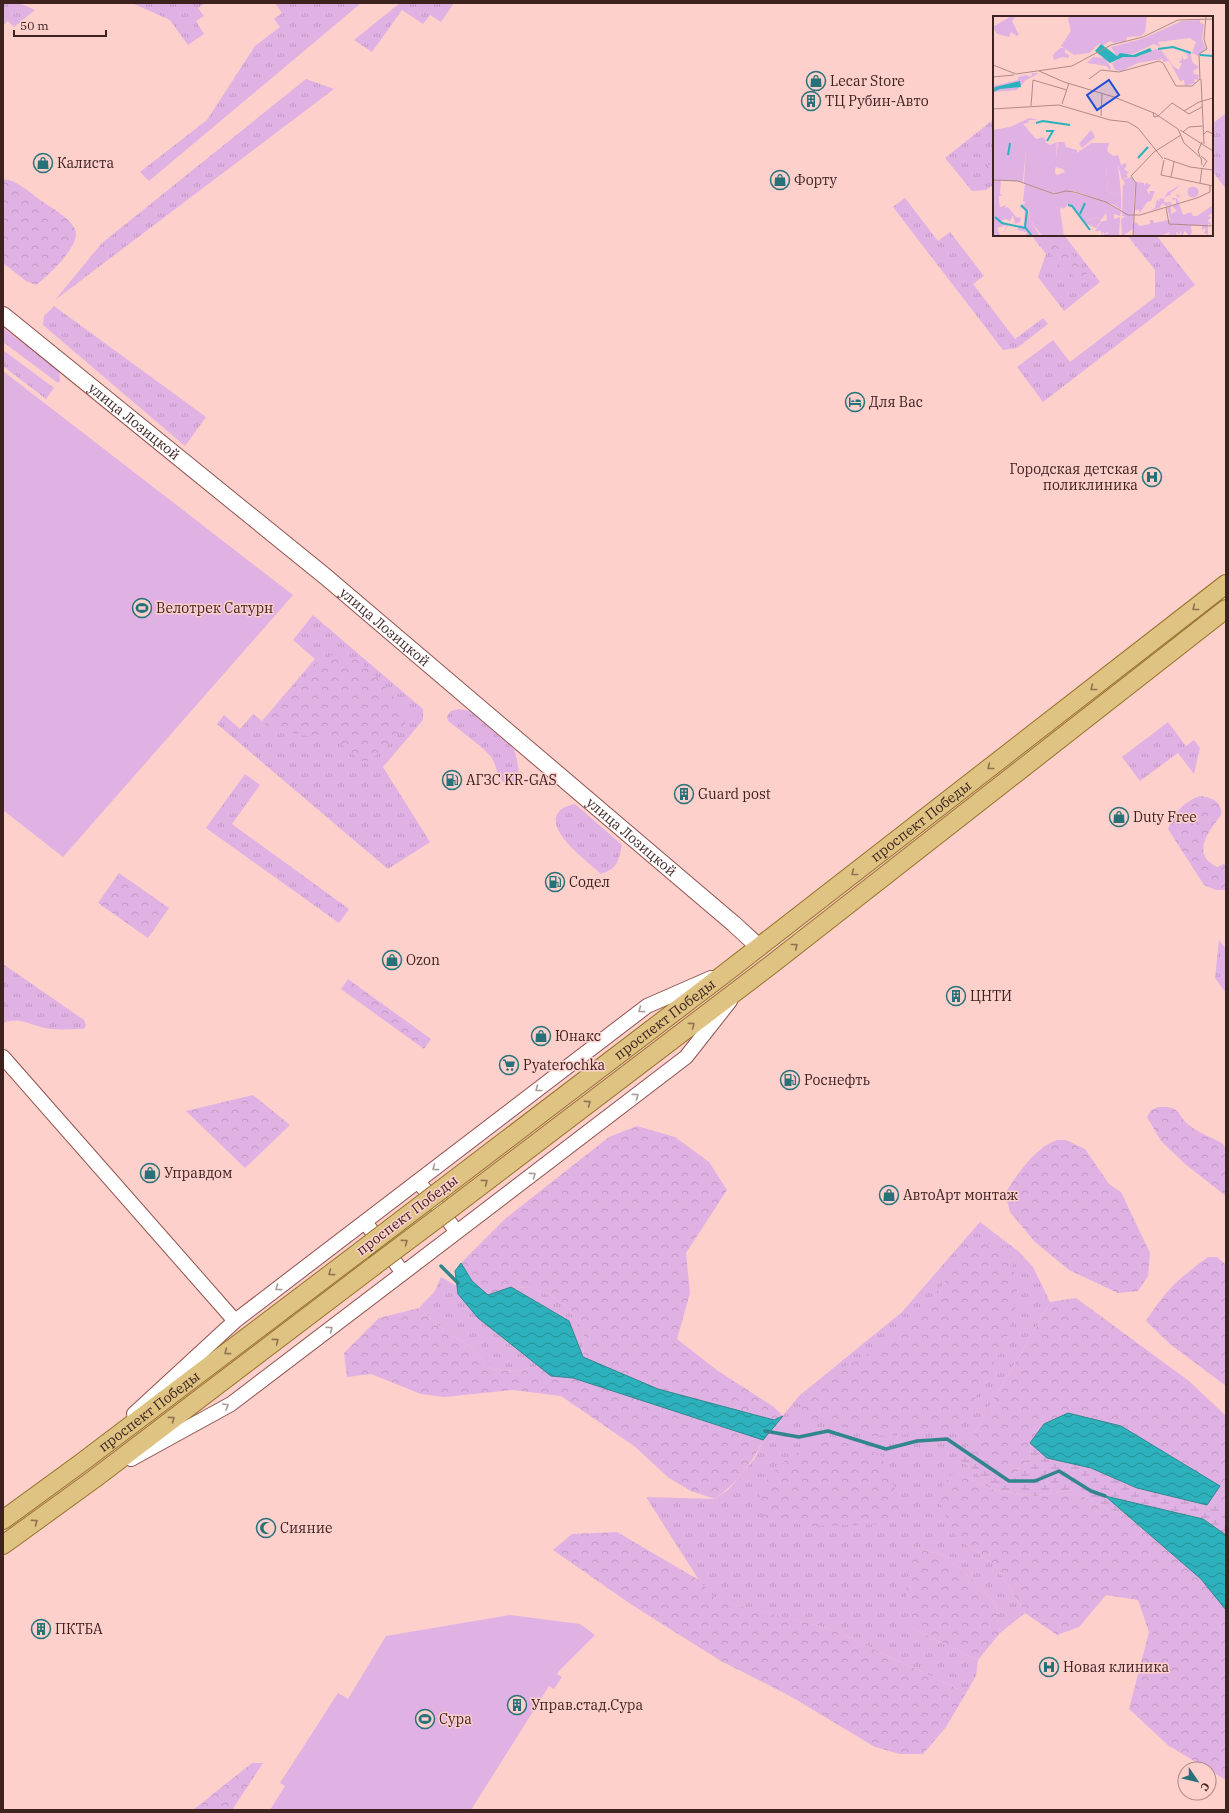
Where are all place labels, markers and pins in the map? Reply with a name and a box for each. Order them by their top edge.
shop icon: Lecar Store [805,70,827,92]
place label: Lecar Store [830,72,905,90]
building icon: ТЦ Рубин-Авто [800,90,822,112]
place label: ТЦ Рубин-Авто [825,92,929,110]
shop icon: Калиста [32,152,54,174]
place label: Калиста [57,154,114,172]
shop icon: Форту [769,169,791,191]
place label: Форту [794,171,837,189]
hotel icon: Для Вас [844,391,866,413]
place label: Для Вас [869,393,923,411]
place label: Городская детская поликлиника [1010,460,1138,494]
hospital icon: Городская детская поликлиника [1141,466,1163,488]
sports icon: Велотрек Сатурн [131,597,153,619]
place label: Велотрек Сатурн [156,599,273,617]
fuel station icon: АГЗС KR-GAS [441,769,463,791]
place label: АГЗС KR-GAS [466,771,557,789]
building icon: Guard post [673,783,695,805]
place label: Guard post [698,785,771,803]
shop icon: Duty Free [1108,806,1130,828]
place label: Duty Free [1133,808,1197,826]
fuel station icon: Содел [544,871,566,893]
place label: Содел [569,873,610,891]
shop icon: Ozon [381,949,403,971]
place label: Ozon [406,951,440,969]
building icon: ЦНТИ [945,985,967,1007]
place label: ЦНТИ [970,987,1012,1005]
shop icon: Юнакс [530,1025,552,1047]
place label: Юнакс [555,1027,601,1045]
supermarket icon: Pyaterochka [498,1054,520,1076]
place label: Pyaterochka [523,1056,606,1074]
fuel station icon: Роснефть [779,1069,801,1091]
place label: Роснефть [804,1071,871,1089]
shop icon: Управдом [139,1162,161,1184]
place label: Управдом [164,1164,233,1182]
shop icon: АвтоАрт монтаж [878,1184,900,1206]
place label: АвтоАрт монтаж [903,1186,1018,1204]
mosque icon: Сияние [255,1517,277,1539]
place label: Сияние [280,1519,332,1537]
building icon: ПКТБА [30,1618,52,1640]
place label: ПКТБА [55,1620,103,1638]
hospital icon: Новая клиника [1038,1656,1060,1678]
place label: Новая клиника [1063,1658,1169,1676]
building icon: Управ.стад.Сура [506,1694,528,1716]
place label: Управ.стад.Сура [531,1696,644,1714]
sports icon: Сура [414,1708,436,1730]
place label: Сура [439,1710,472,1728]

